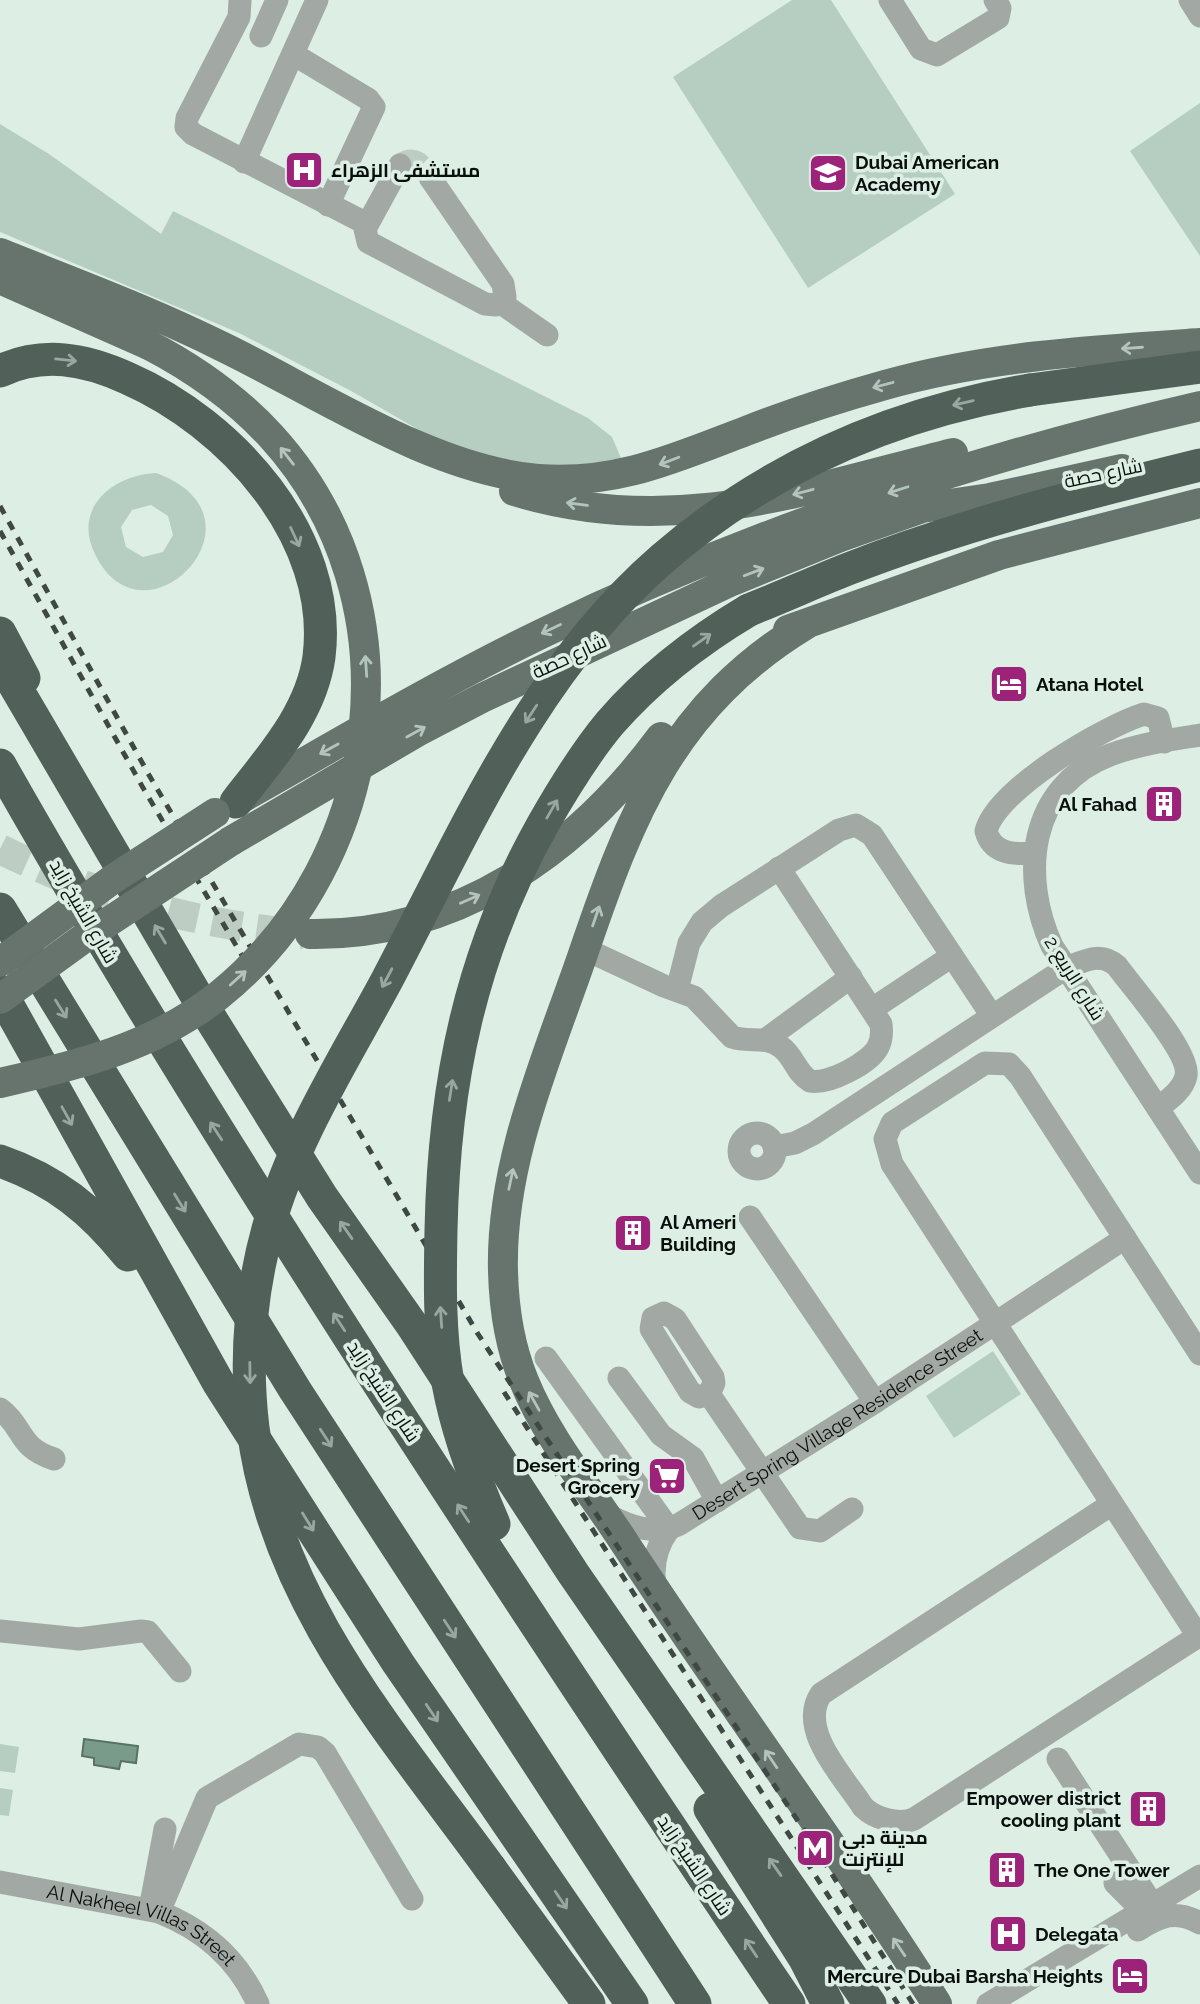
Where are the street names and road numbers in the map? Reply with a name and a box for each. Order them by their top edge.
street label: شارع حصة [1062,454,1145,495]
street label: شارع حصة [528,629,611,685]
street label: شارع الشيخ زايد [43,855,123,968]
street label: شارع الربيع 2 [1038,932,1110,1026]
street label: Desert Spring Village Residence Street [688,1323,987,1524]
street label: شارع الشيخ زايد [341,1336,425,1447]
street label: شارع الشيخ زايد [651,1811,737,1921]
street label: Al Nakheel Villas Street [45,1880,241,1970]

